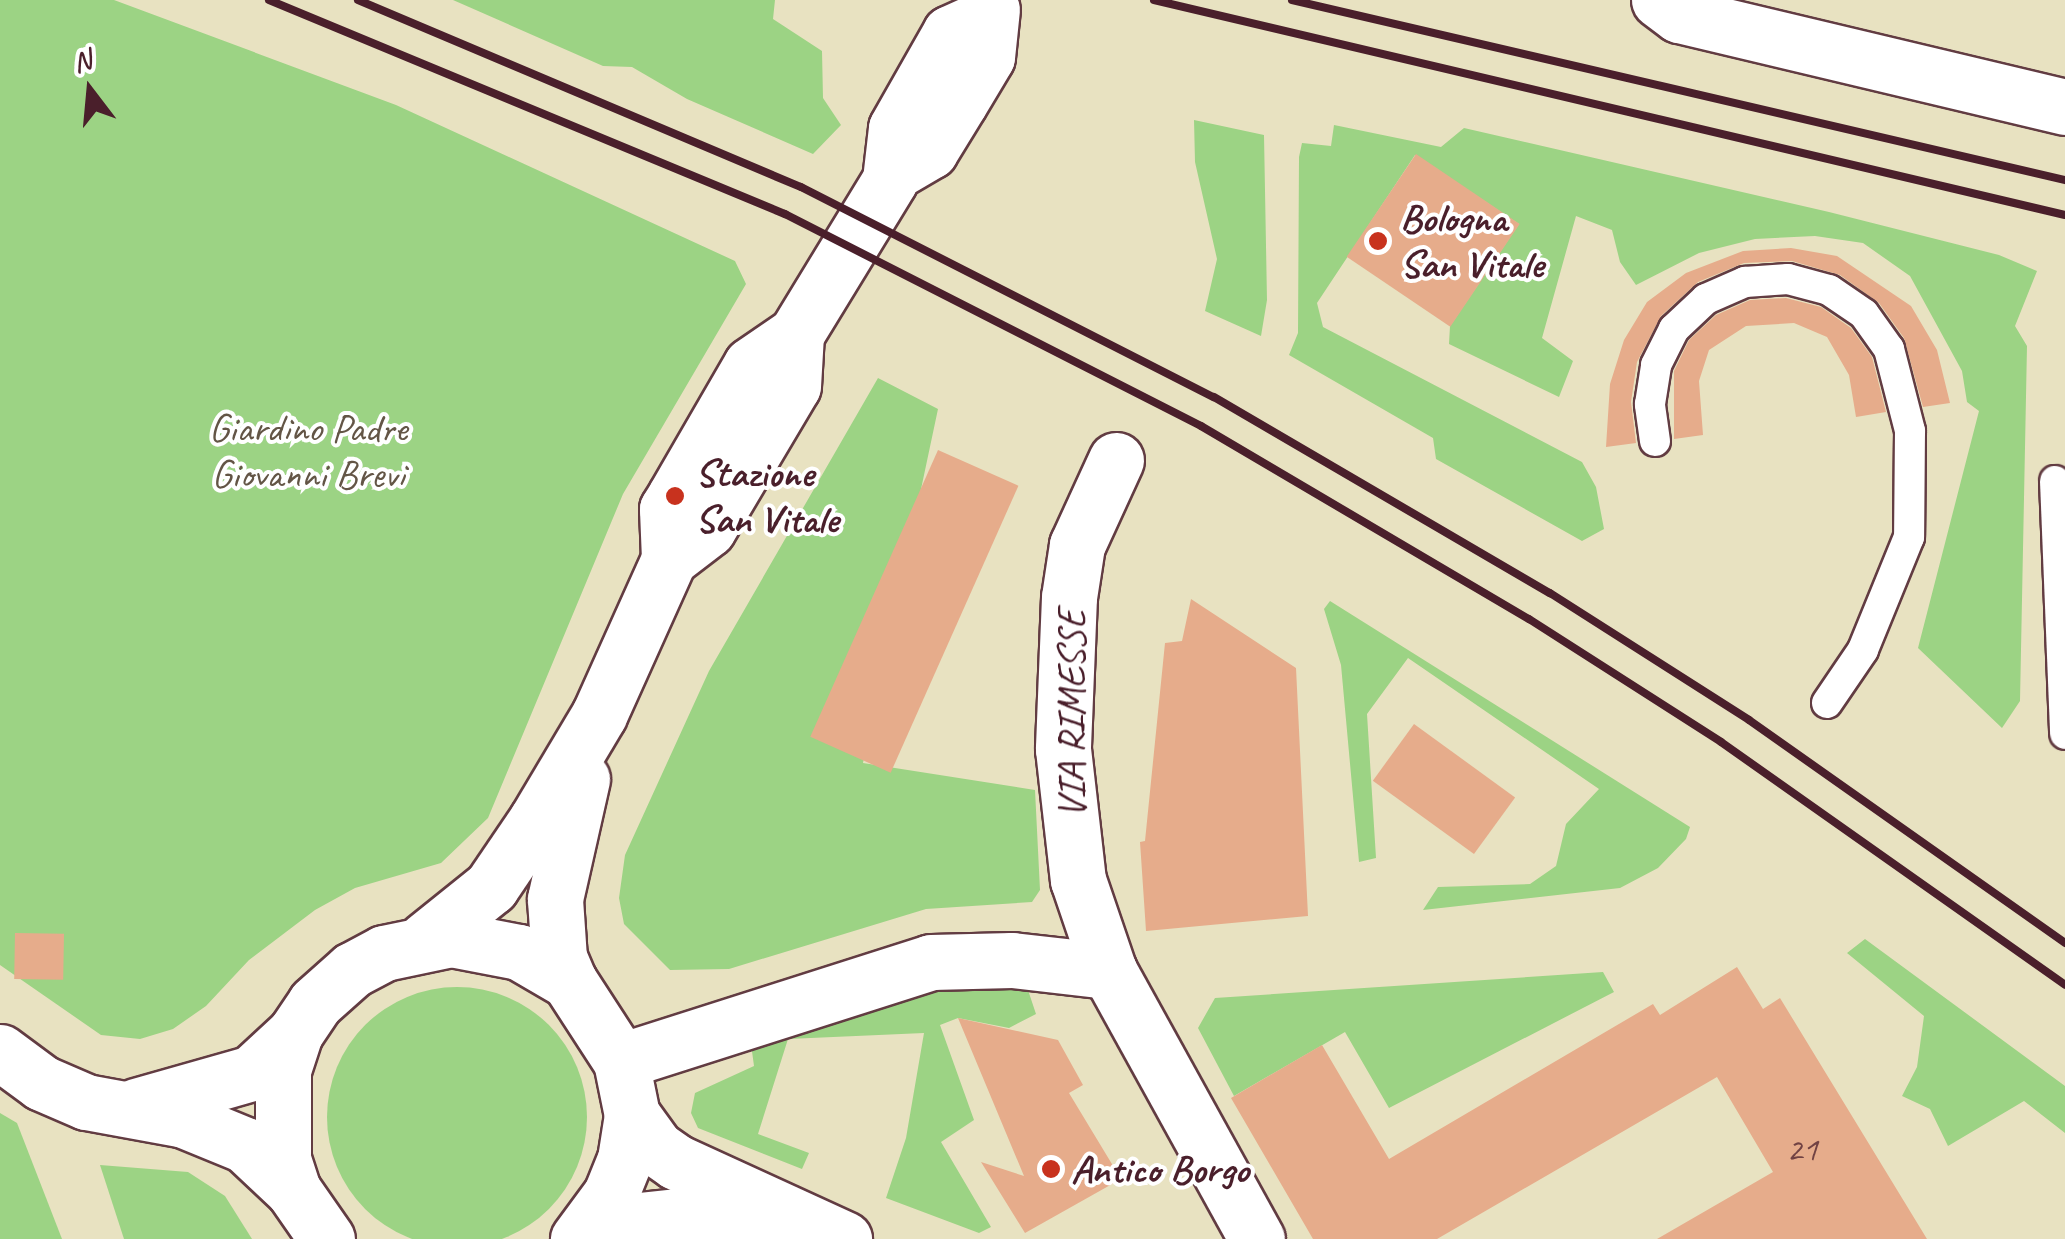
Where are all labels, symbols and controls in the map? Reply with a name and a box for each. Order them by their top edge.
north arrow [40,40,140,140]
text: N [68,41,95,80]
place label: Bologna San Vitale [1400,194,1543,288]
marker: Bologna San Vitale [1365,228,1391,254]
park label: Giardino Padre Giovanni Brevi [208,404,408,498]
place label: Stazione San Vitale [695,449,838,543]
marker: Stazione San Vitale [664,485,686,507]
street label: VIA RIMESSE [1047,609,1095,819]
house number: 21 [1786,1128,1818,1170]
place label: Antico Borgo [1071,1145,1249,1193]
marker: Antico Borgo [1040,1158,1062,1180]

